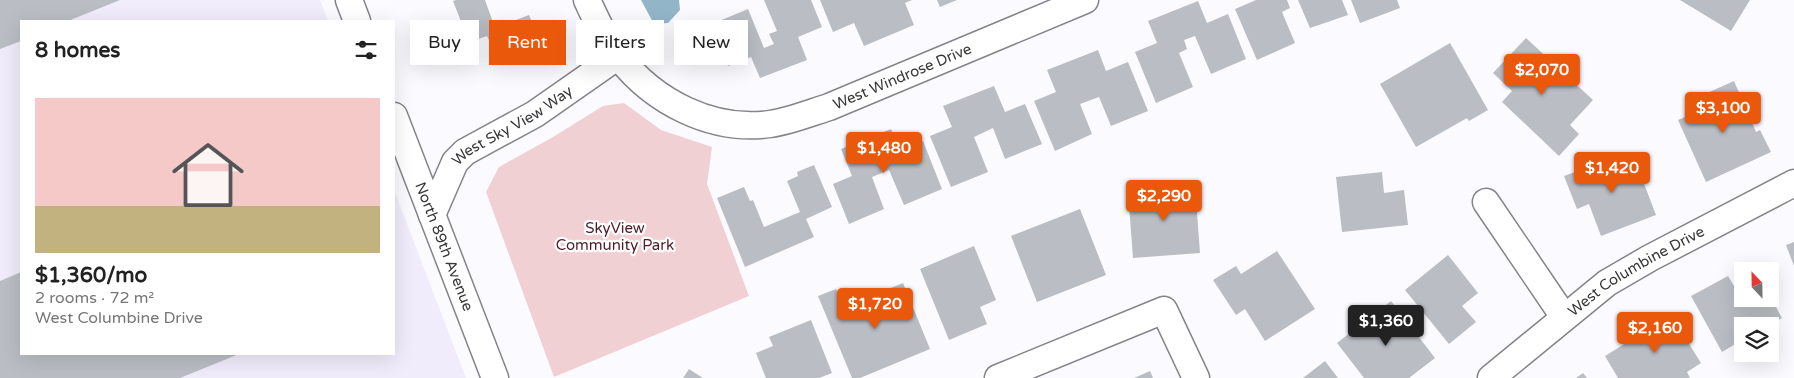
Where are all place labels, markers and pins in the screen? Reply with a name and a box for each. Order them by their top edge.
pin: $2,070 [1501,54,1583,96]
pin: $3,100 [1682,92,1764,134]
pin: $1,480 [843,132,925,174]
pin: $1,420 [1571,152,1653,194]
pin: $2,290 [1123,180,1205,222]
pin: $1,720 [834,288,916,330]
pin: $1,360 [1345,304,1427,347]
pin: $2,160 [1614,312,1696,354]

